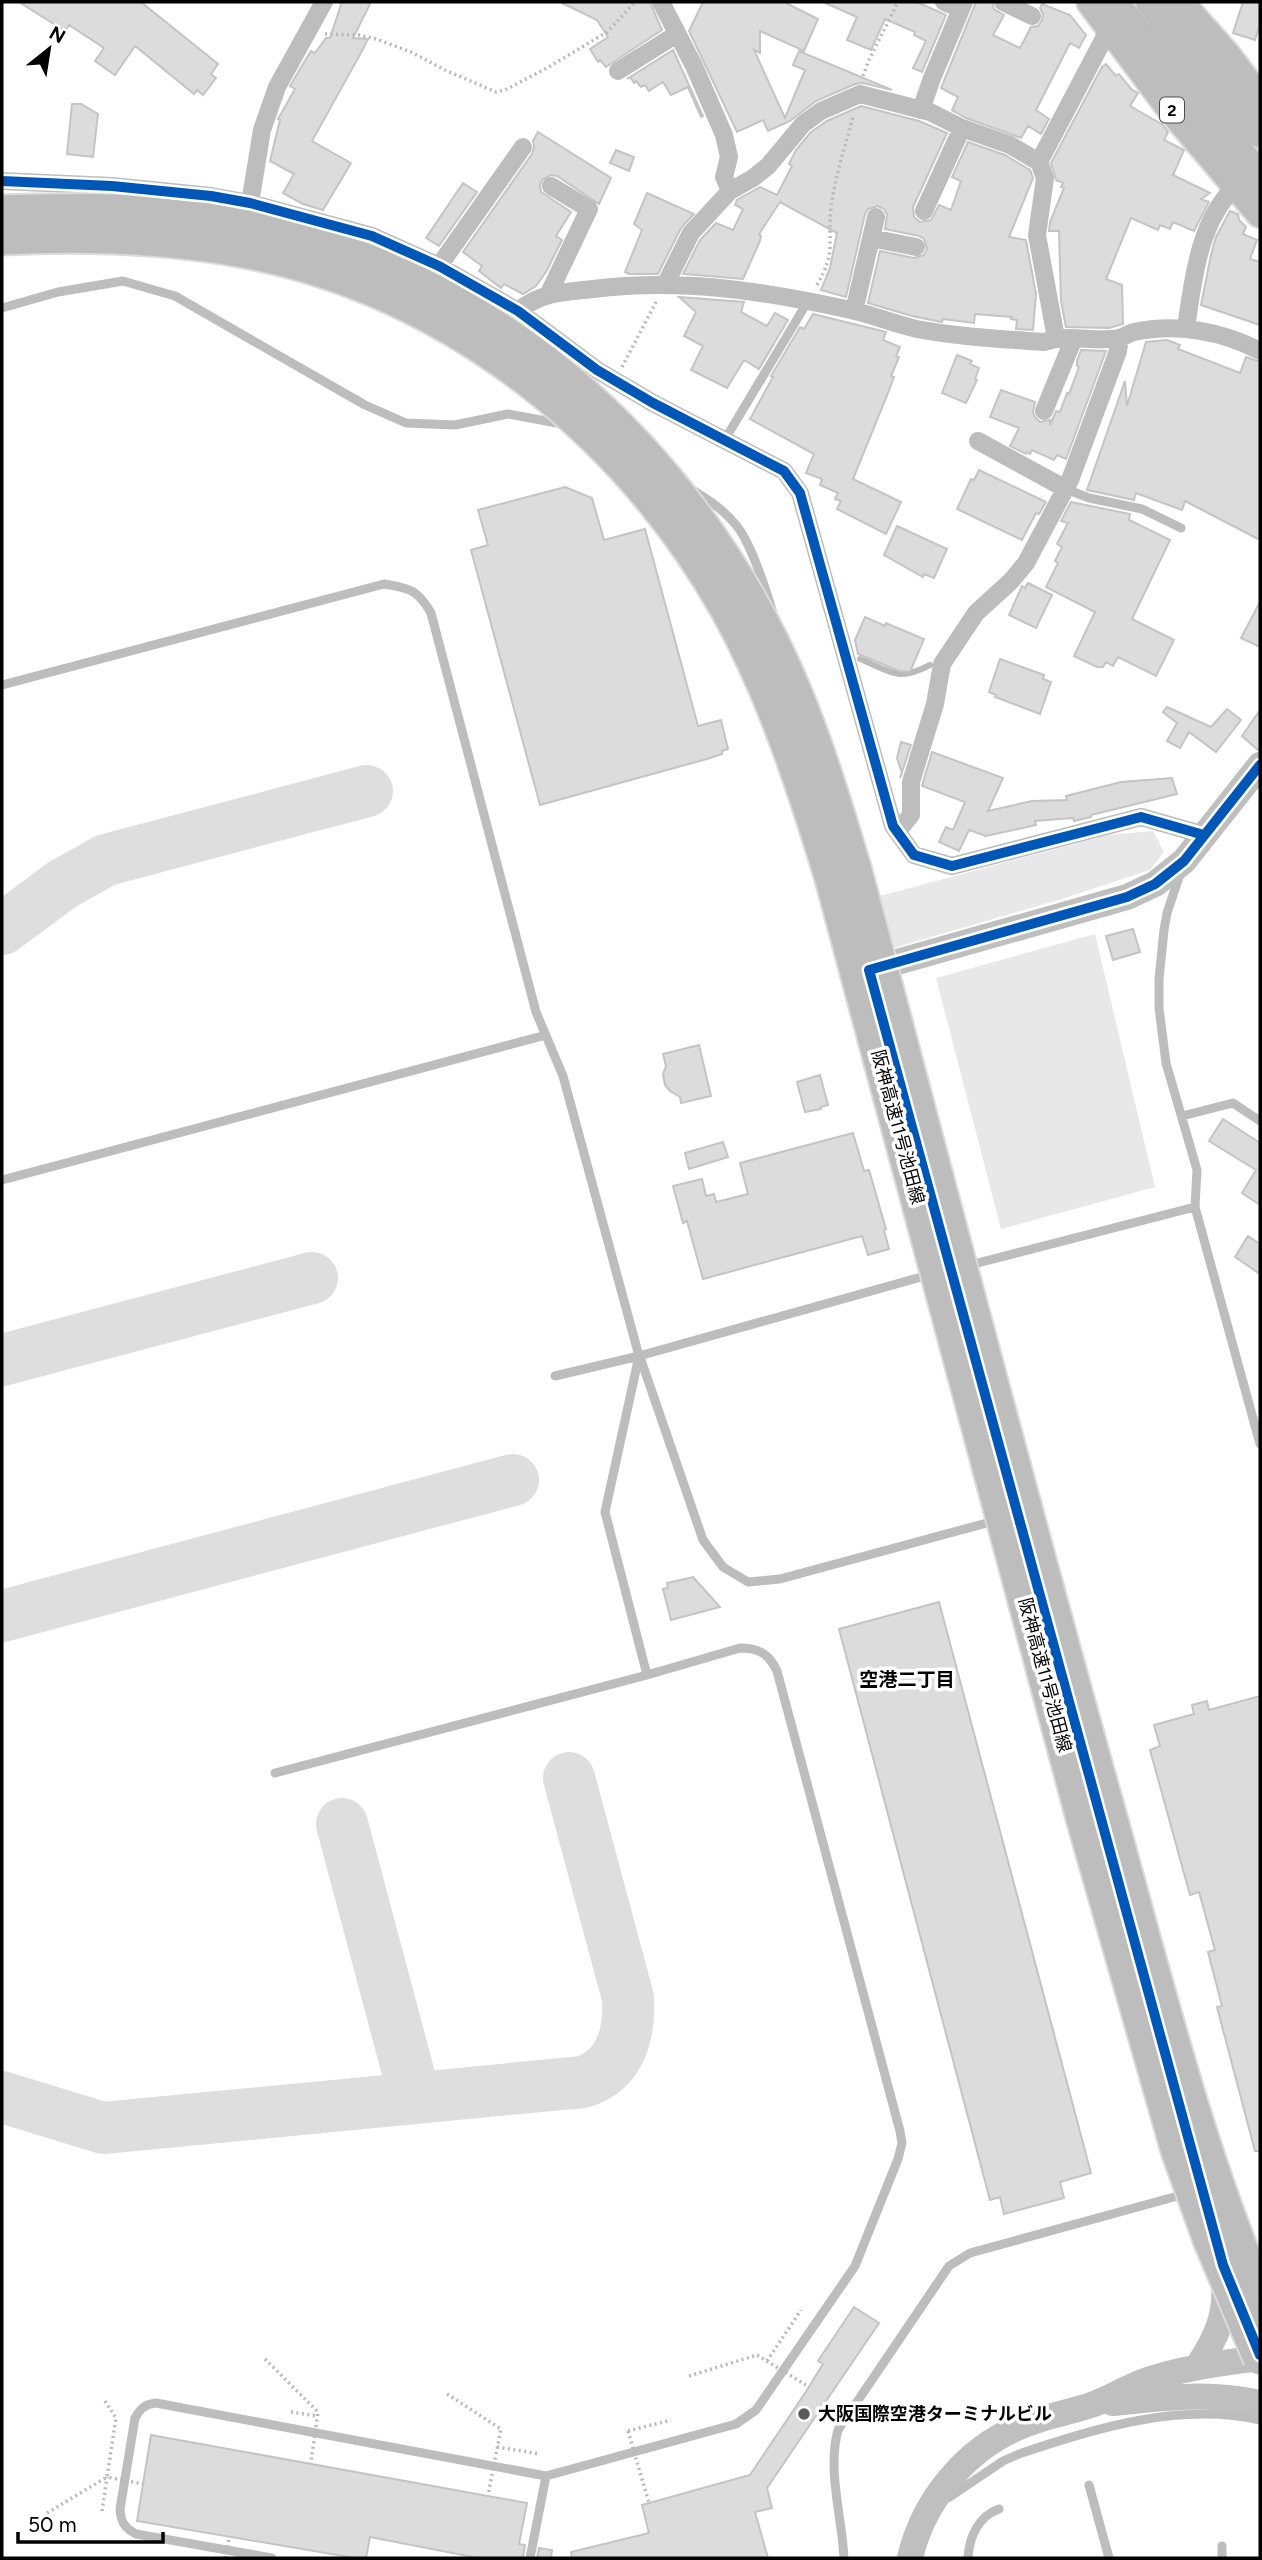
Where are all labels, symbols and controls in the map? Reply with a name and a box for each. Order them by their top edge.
north arrow [14,14,84,84]
text: N [45,21,69,48]
road number: 2 [1160,97,1184,122]
street label: 阪神高速11号池田線 [867,1047,929,1207]
street label: 阪神高速11号池田線 [1014,1595,1076,1755]
district label: 空港二丁目 [859,1668,955,1691]
place label: 大阪国際空港ターミナルビル [818,2403,1052,2425]
marker: 大阪国際空港ターミナルビル [796,2406,812,2422]
scale bar [18,2500,163,2544]
text: 50 m [28,2512,77,2537]

